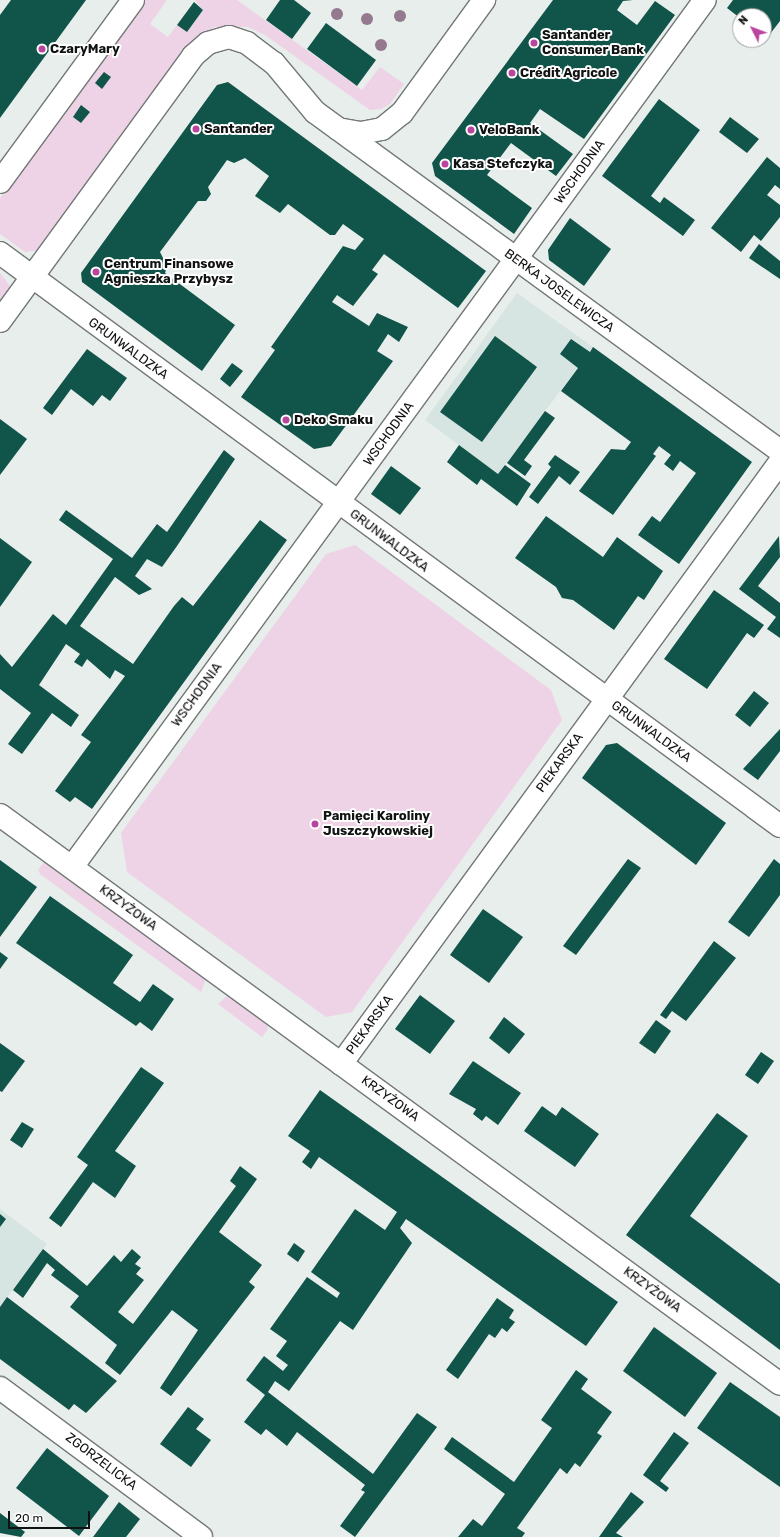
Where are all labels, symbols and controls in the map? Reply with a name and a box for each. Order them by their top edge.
north arrow [732,8,772,48]
text: N [736,13,751,28]
place label: Santander Consumer Bank [542,28,644,59]
marker: Santander Consumer Bank [529,38,539,48]
place label: CzaryMary [50,41,120,57]
marker: CzaryMary [37,44,47,54]
place label: Crédit Agricole [520,65,618,81]
marker: Crédit Agricole [507,68,517,78]
place label: Santander [204,121,273,137]
place label: VeloBank [479,122,539,138]
marker: Santander [191,124,201,134]
marker: VeloBank [466,125,476,135]
street label: WSCHODNIA [552,137,608,207]
place label: Kasa Stefczyka [453,156,553,172]
marker: Kasa Stefczyka [440,159,450,169]
street label: BERKA JOSELEWICZA [501,246,617,336]
place label: Centrum Finansowe Agnieszka Przybysz [104,257,234,288]
marker: Centrum Finansowe Agnieszka Przybysz [91,267,101,277]
street label: GRUNWALDZKA [85,315,171,383]
street label: WSCHODNIA [361,399,417,469]
place label: Deko Smaku [294,412,373,428]
marker: Deko Smaku [281,415,291,425]
street label: GRUNWALDZKA [346,506,432,576]
street label: WSCHODNIA [169,660,225,730]
street label: GRUNWALDZKA [608,698,694,766]
street label: PIEKARSKA [533,730,587,796]
place label: Pamięci Karoliny Juszczykowskiej [323,809,433,840]
marker: Pamięci Karoliny Juszczykowskiej [310,819,320,829]
street label: KRZYŻOWA [96,882,160,934]
street label: PIEKARSKA [343,992,397,1058]
street label: KRZYŻOWA [358,1073,422,1125]
street label: KRZYŻOWA [620,1264,684,1316]
street label: ZGORZELICKA [62,1430,140,1494]
scale bar [10,1503,92,1529]
text: 20 m [15,1511,43,1525]

